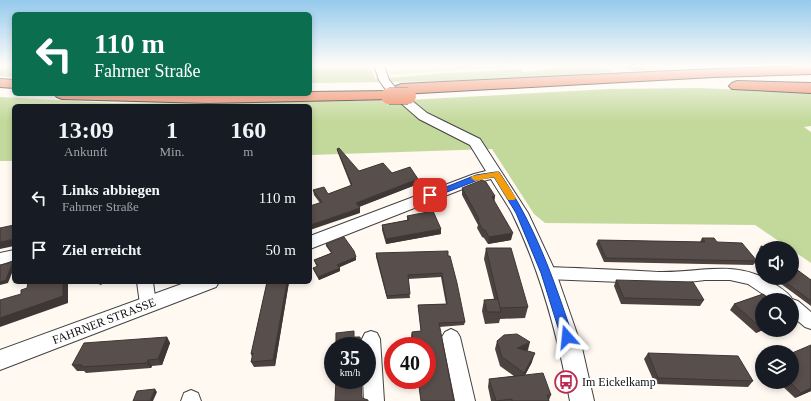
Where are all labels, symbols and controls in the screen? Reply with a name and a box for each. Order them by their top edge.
icon: left [28,28,80,80]
text: 110 m [94,28,165,59]
text: Fahrner Straße [94,61,200,81]
text: 13:09 [58,117,114,143]
text: 1 [166,117,178,143]
text: 160 [230,117,266,143]
text: Ankunft [64,144,107,159]
text: Min. [160,144,184,159]
text: m [243,144,253,159]
pin [413,178,447,212]
text: Links abbiegen [62,182,160,198]
icon: arrive [419,184,441,206]
icon: left [28,187,50,209]
text: 110 m [259,190,296,206]
text: Fahrner Straße [62,199,139,214]
icon: arrive [28,239,50,261]
map controls [755,241,799,389]
button: sound [755,241,799,285]
text: Ziel erreicht [62,242,141,258]
text: 50 m [266,242,296,258]
button: search [755,293,799,337]
street label: FAHRNER STRASSE [50,295,158,347]
position arrow [546,316,588,358]
speed limit sign: 40 [384,337,436,389]
button: layers [755,345,799,389]
text: 35 [340,347,360,369]
text: km/h [340,367,360,378]
bus stop icon: Im Eickelkamp [553,369,579,395]
place label: Im Eickelkamp [582,375,656,389]

